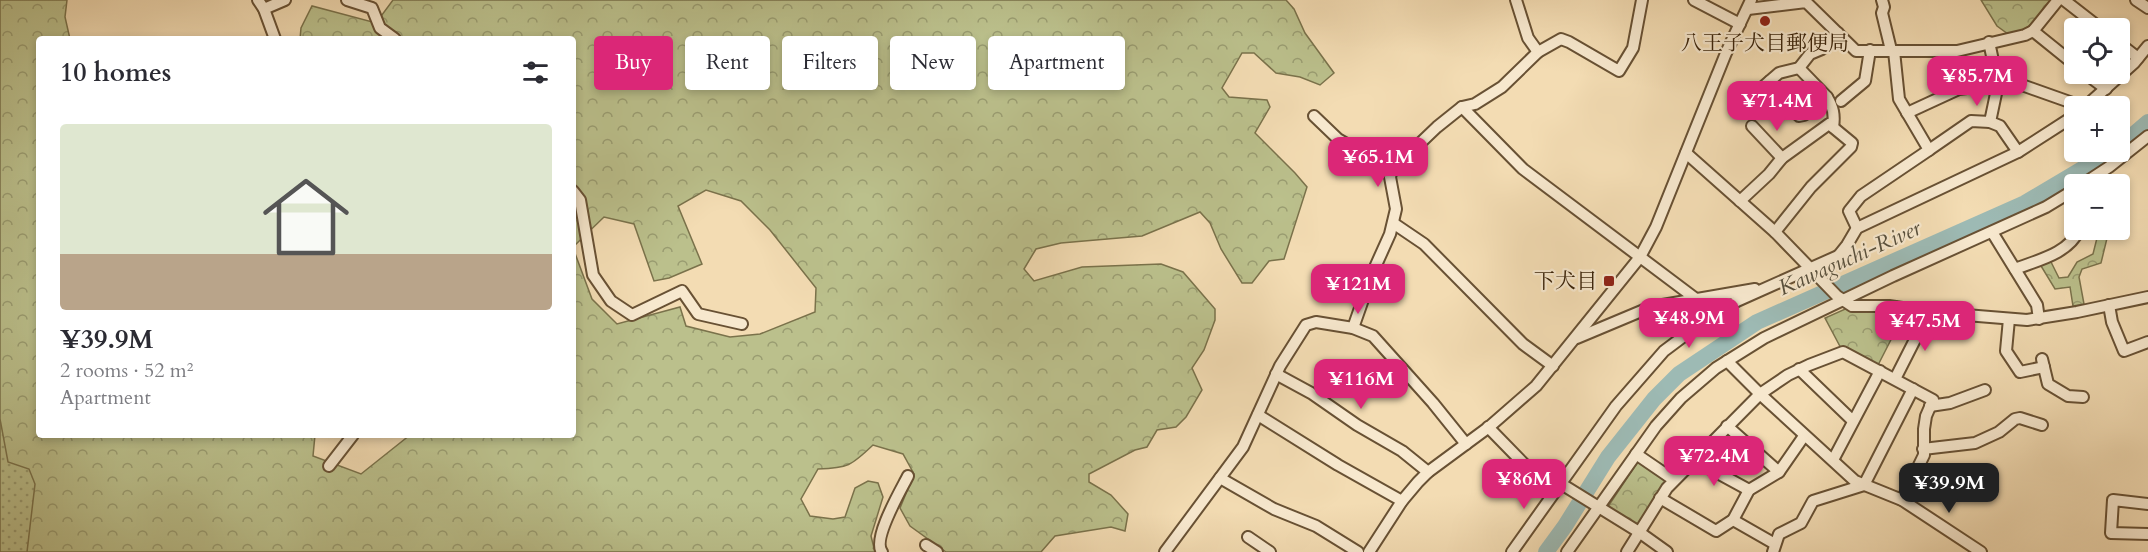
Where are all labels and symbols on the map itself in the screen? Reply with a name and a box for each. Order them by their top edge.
marker: 八王子犬目郵便局 [1758,14,1772,28]
place label: 八王子犬目郵便局 [1681,29,1849,58]
pin: ¥85.7M [1928,56,2026,107]
pin: ¥71.4M [1728,81,1826,132]
pin: ¥65.1M [1329,137,1427,188]
water label: Kawaguchi-River [1773,213,1926,303]
pin: ¥121M [1316,264,1400,315]
place label: 下犬目 [1534,267,1597,296]
marker: 下犬目 [1602,274,1616,288]
pin: ¥48.9M [1640,298,1738,349]
pin: ¥47.5M [1876,301,1974,352]
pin: ¥116M [1319,359,1403,410]
pin: ¥72.4M [1665,436,1763,487]
pin: ¥86M [1488,459,1560,510]
pin: ¥39.9M [1900,463,1998,514]

